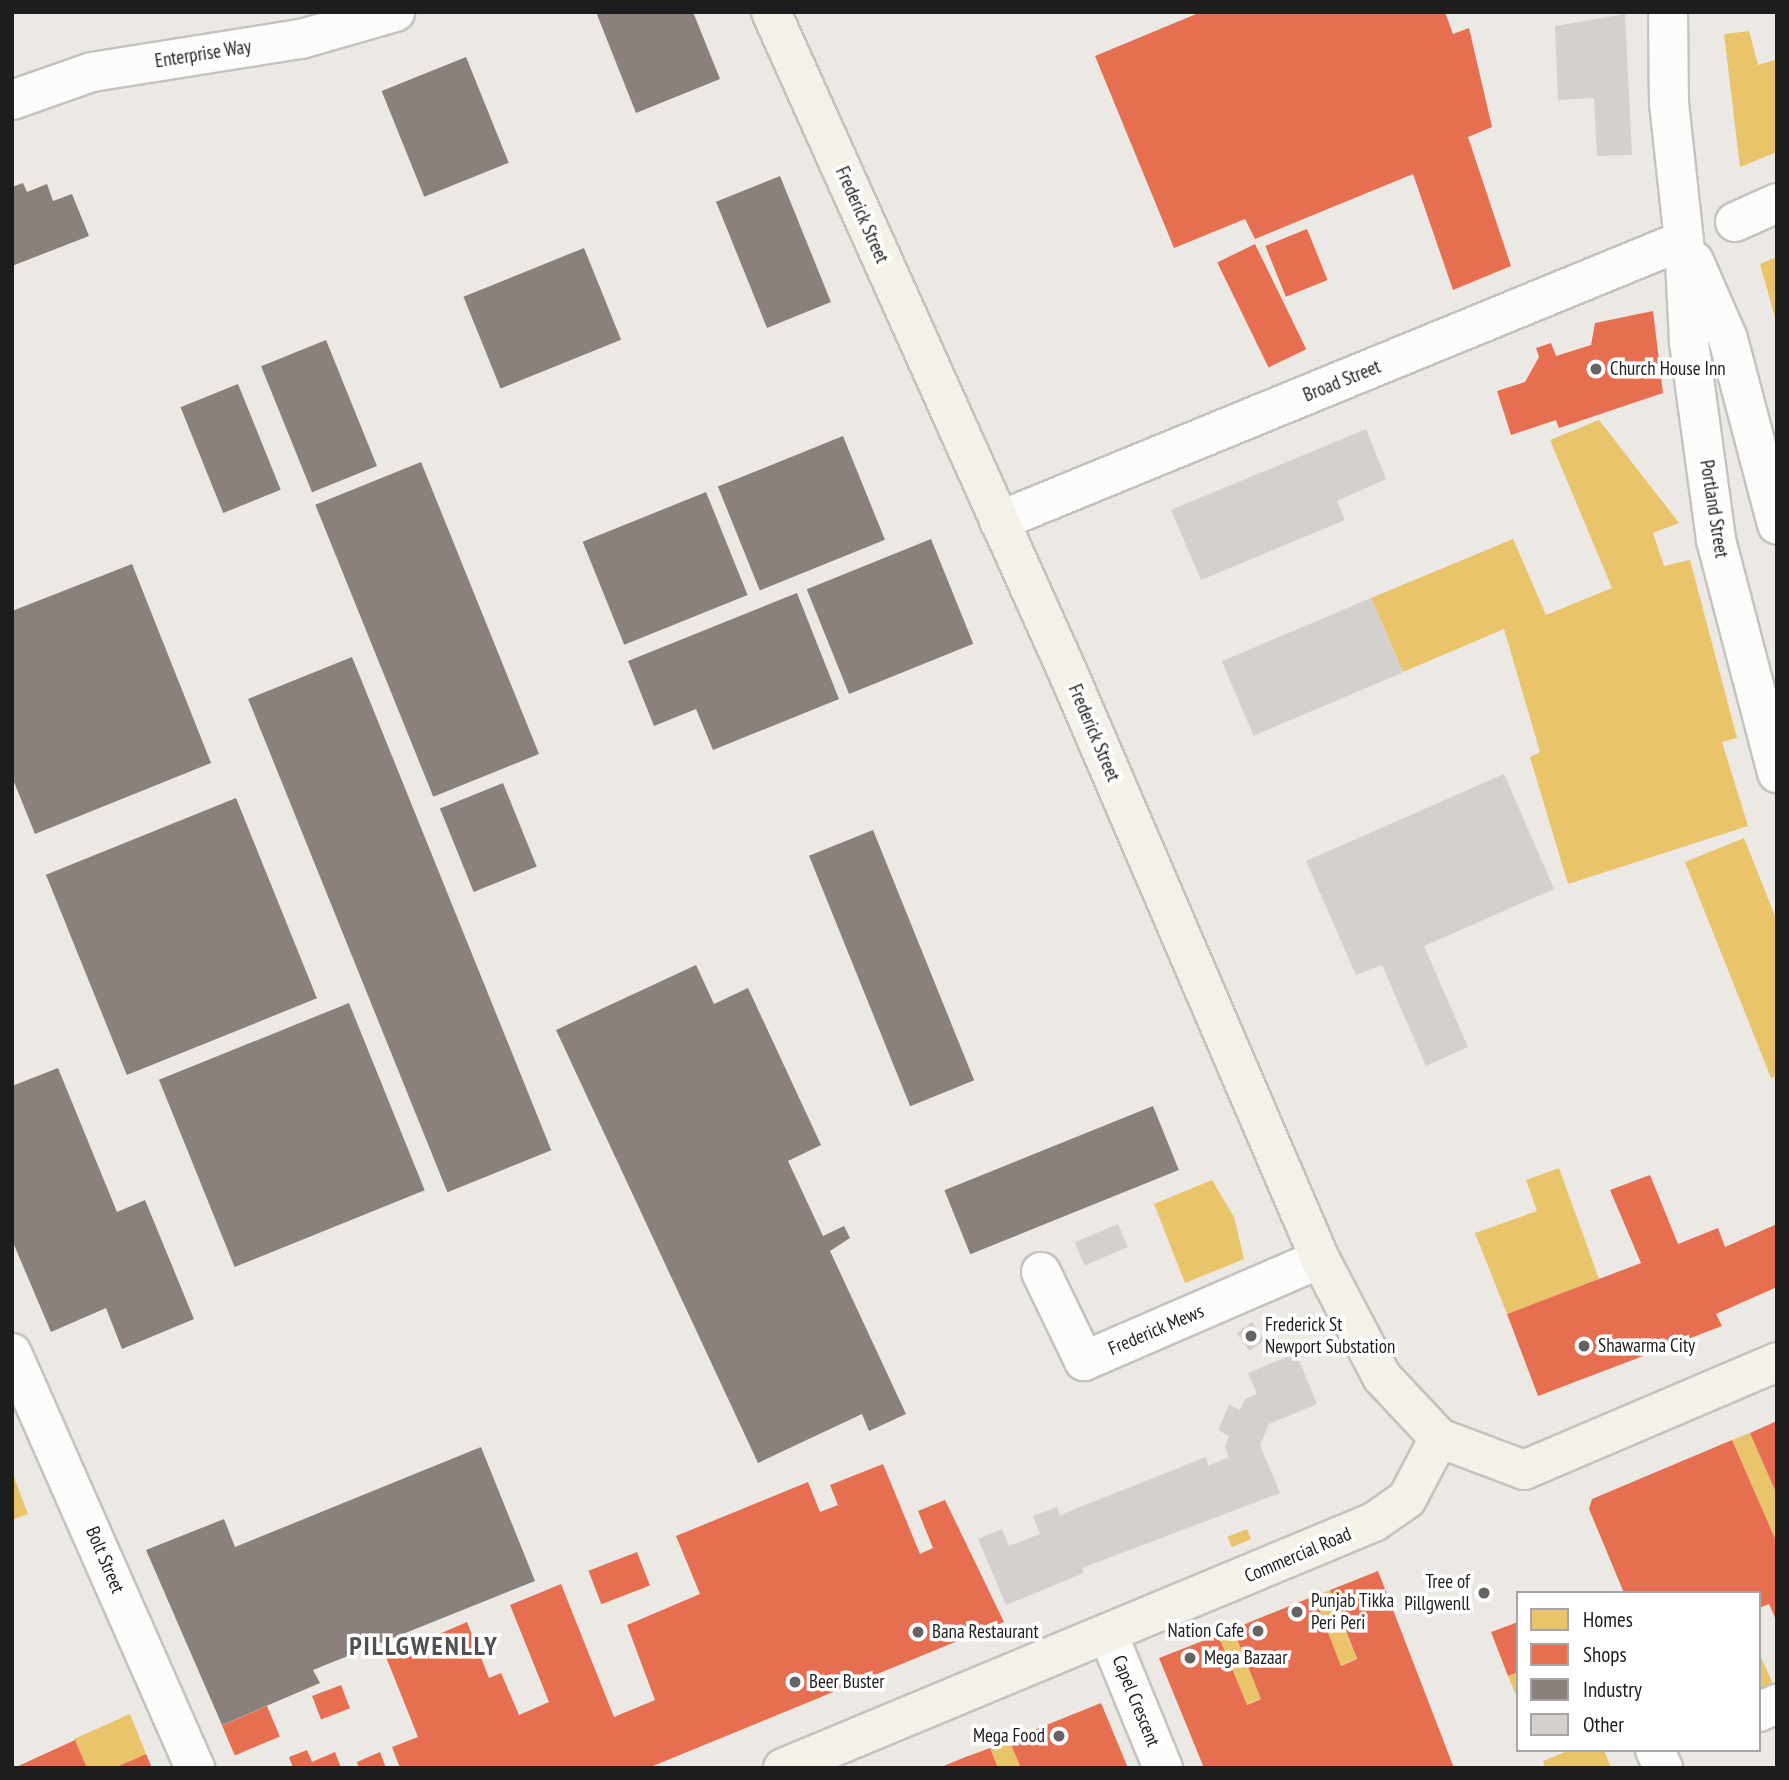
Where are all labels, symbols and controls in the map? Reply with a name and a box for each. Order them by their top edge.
street label: Enterprise Way [153,35,253,73]
street label: Frederick Street [830,163,894,267]
street label: Broad Street [1300,355,1384,407]
place label: Church House Inn [1610,358,1726,380]
marker: Church House Inn [1588,361,1604,377]
street label: Portland Street [1695,458,1733,560]
street label: Frederick Street [1063,681,1125,785]
street label: Frederick Mews [1105,1300,1207,1360]
place label: Frederick St Newport Substation [1265,1314,1395,1358]
marker: Frederick St Newport Substation [1243,1328,1259,1344]
place label: Shawarma City [1598,1335,1695,1357]
marker: Shawarma City [1576,1338,1592,1354]
street label: Commercial Road [1241,1522,1355,1588]
street label: Bolt Street [81,1523,129,1597]
place label: Tree of Pillgwenll [1404,1571,1470,1615]
marker: Tree of Pillgwenll [1476,1585,1492,1601]
place label: Punjab Tikka Peri Peri [1311,1590,1395,1634]
legend [1516,1591,1761,1752]
marker: Punjab Tikka Peri Peri [1289,1604,1305,1620]
text: Homes [1583,1606,1633,1633]
place label: Nation Cafe [1168,1620,1244,1642]
place label: Bana Restaurant [932,1621,1039,1643]
marker: Nation Cafe [1250,1623,1266,1639]
marker: Bana Restaurant [910,1624,926,1640]
district label: PILLGWENLLY [351,1630,497,1662]
text: Shops [1583,1641,1627,1668]
place label: Mega Bazaar [1204,1647,1287,1669]
marker: Mega Bazaar [1182,1650,1198,1666]
street label: Capel Crescent [1107,1652,1165,1750]
place label: Beer Buster [809,1671,884,1693]
marker: Beer Buster [787,1674,803,1690]
text: Industry [1583,1676,1642,1703]
text: Other [1583,1711,1624,1738]
place label: Mega Food [973,1725,1045,1747]
marker: Mega Food [1051,1728,1067,1744]

